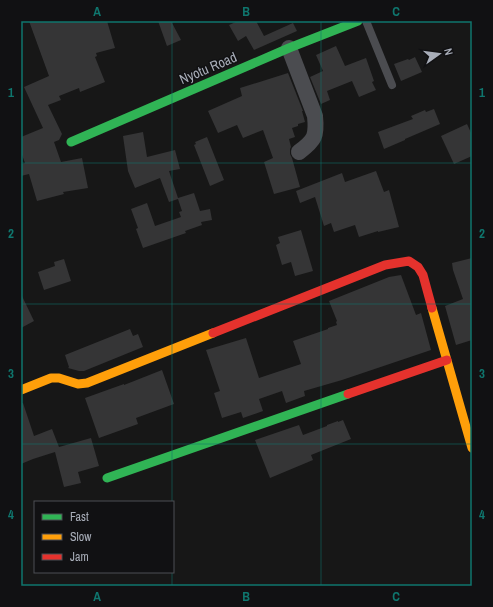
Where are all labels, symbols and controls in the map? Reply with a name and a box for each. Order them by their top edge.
text: A [93,3,101,20]
text: B [242,3,250,20]
text: C [392,3,400,20]
north arrow [419,34,459,74]
text: N [441,47,456,56]
street label: Nyotu Road [177,48,239,88]
text: 1 [8,84,14,101]
text: 1 [479,84,485,101]
text: 2 [8,225,14,242]
text: 2 [479,225,485,242]
text: 3 [8,365,14,382]
text: 3 [479,365,485,382]
legend [34,501,174,573]
text: 4 [8,506,14,523]
text: 4 [479,506,485,523]
text: Fast [70,509,89,525]
text: Slow [70,529,92,545]
text: Jam [70,549,89,565]
text: A [93,588,101,605]
text: B [242,588,250,605]
text: C [392,588,400,605]

